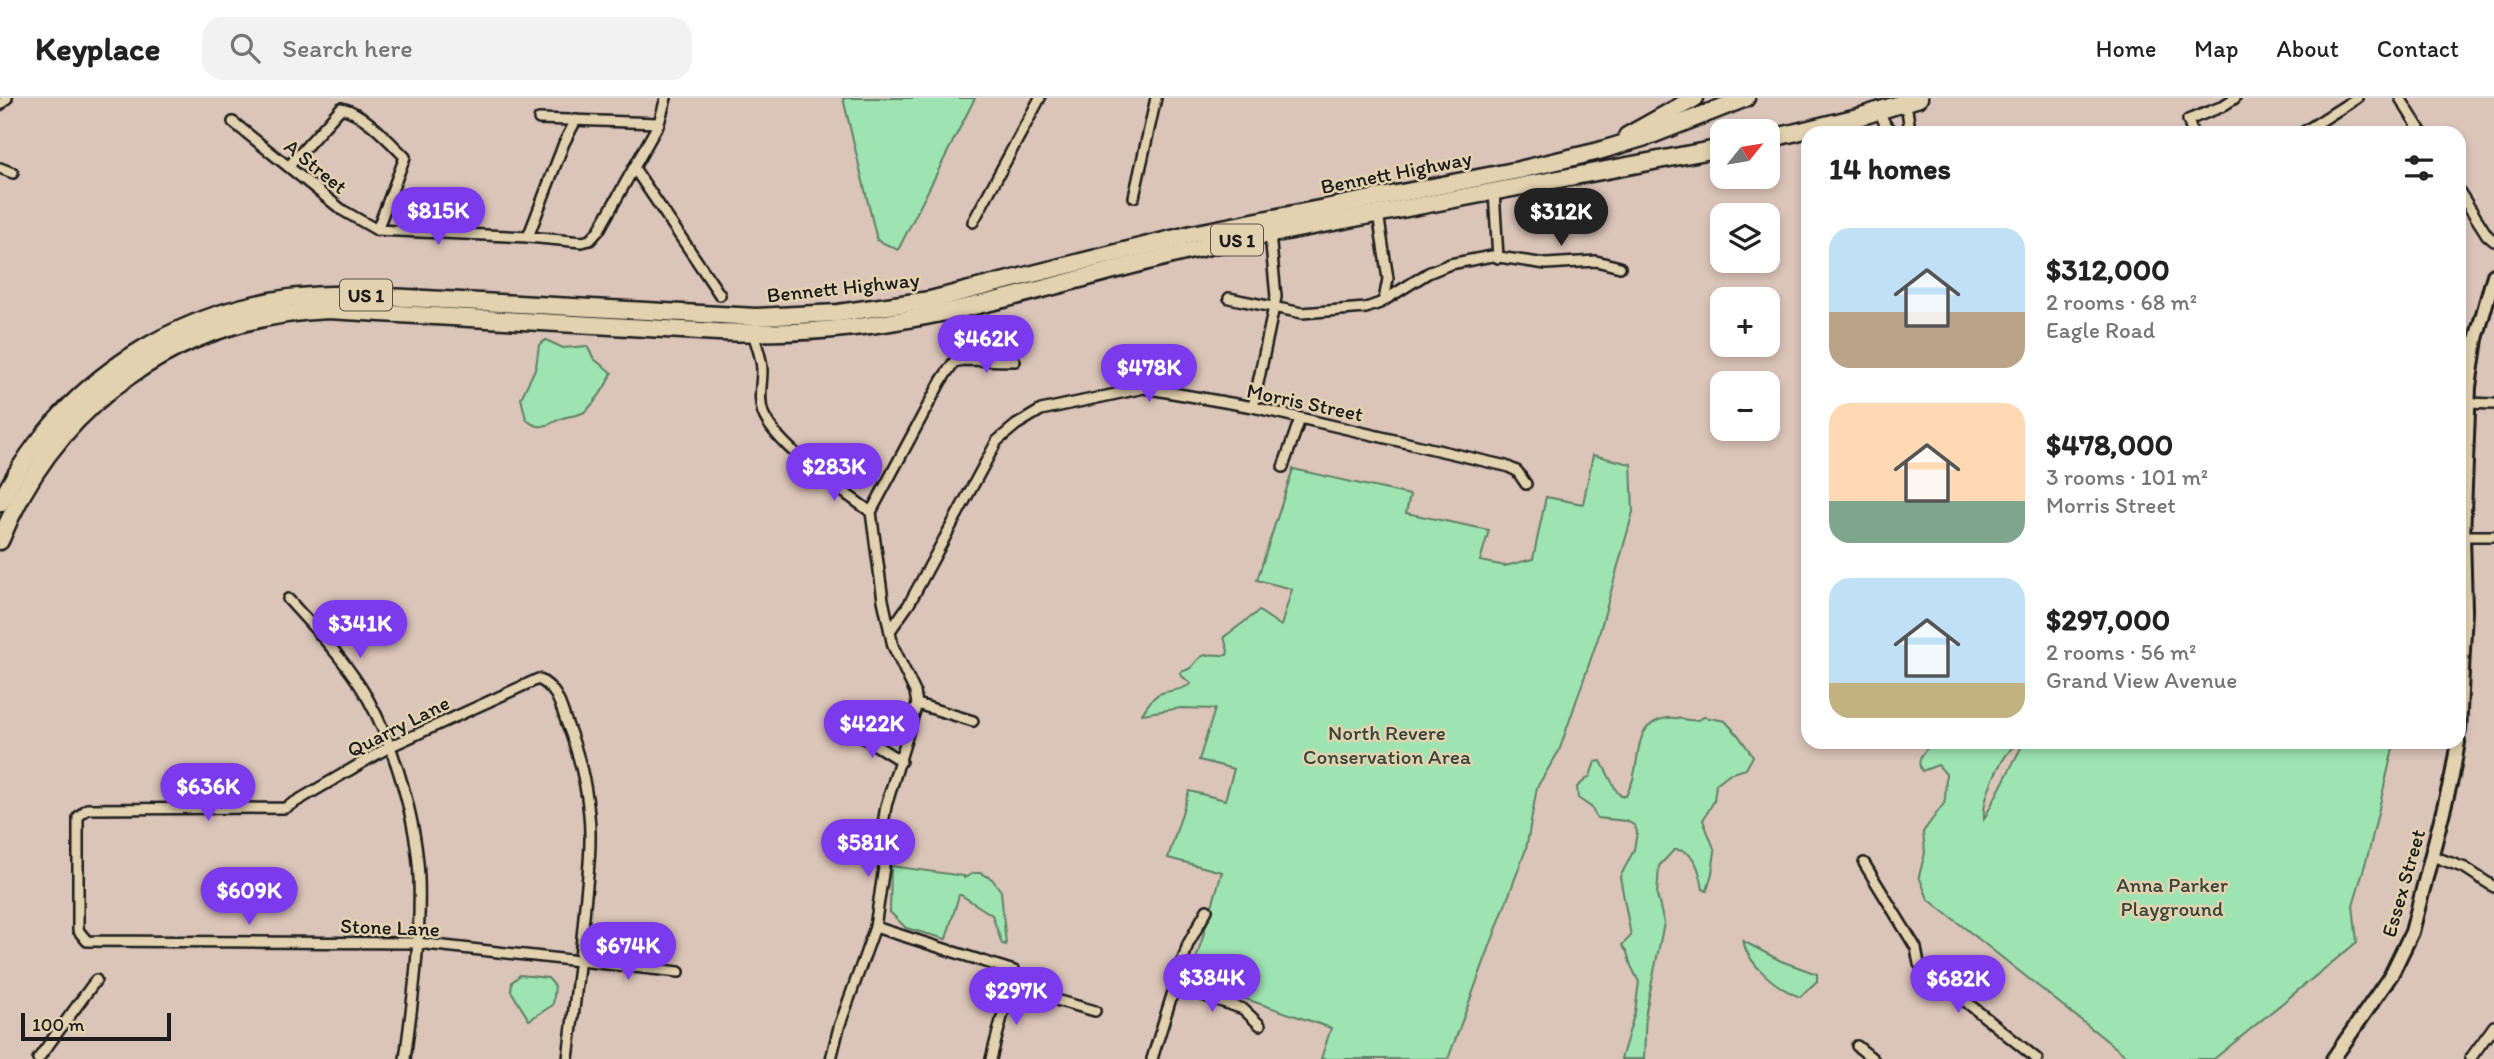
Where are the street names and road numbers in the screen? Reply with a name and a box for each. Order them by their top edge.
street label: A Street [280,133,353,199]
street label: Bennett Highway [1318,145,1474,199]
road number: US 1 [1211,224,1263,256]
street label: Bennett Highway [765,267,921,307]
road number: US 1 [340,280,392,310]
street label: Morris Street [1244,377,1366,427]
street label: Quarry Lane [343,690,453,762]
street label: Essex Street [2376,826,2430,940]
street label: Stone Lane [340,913,440,941]

